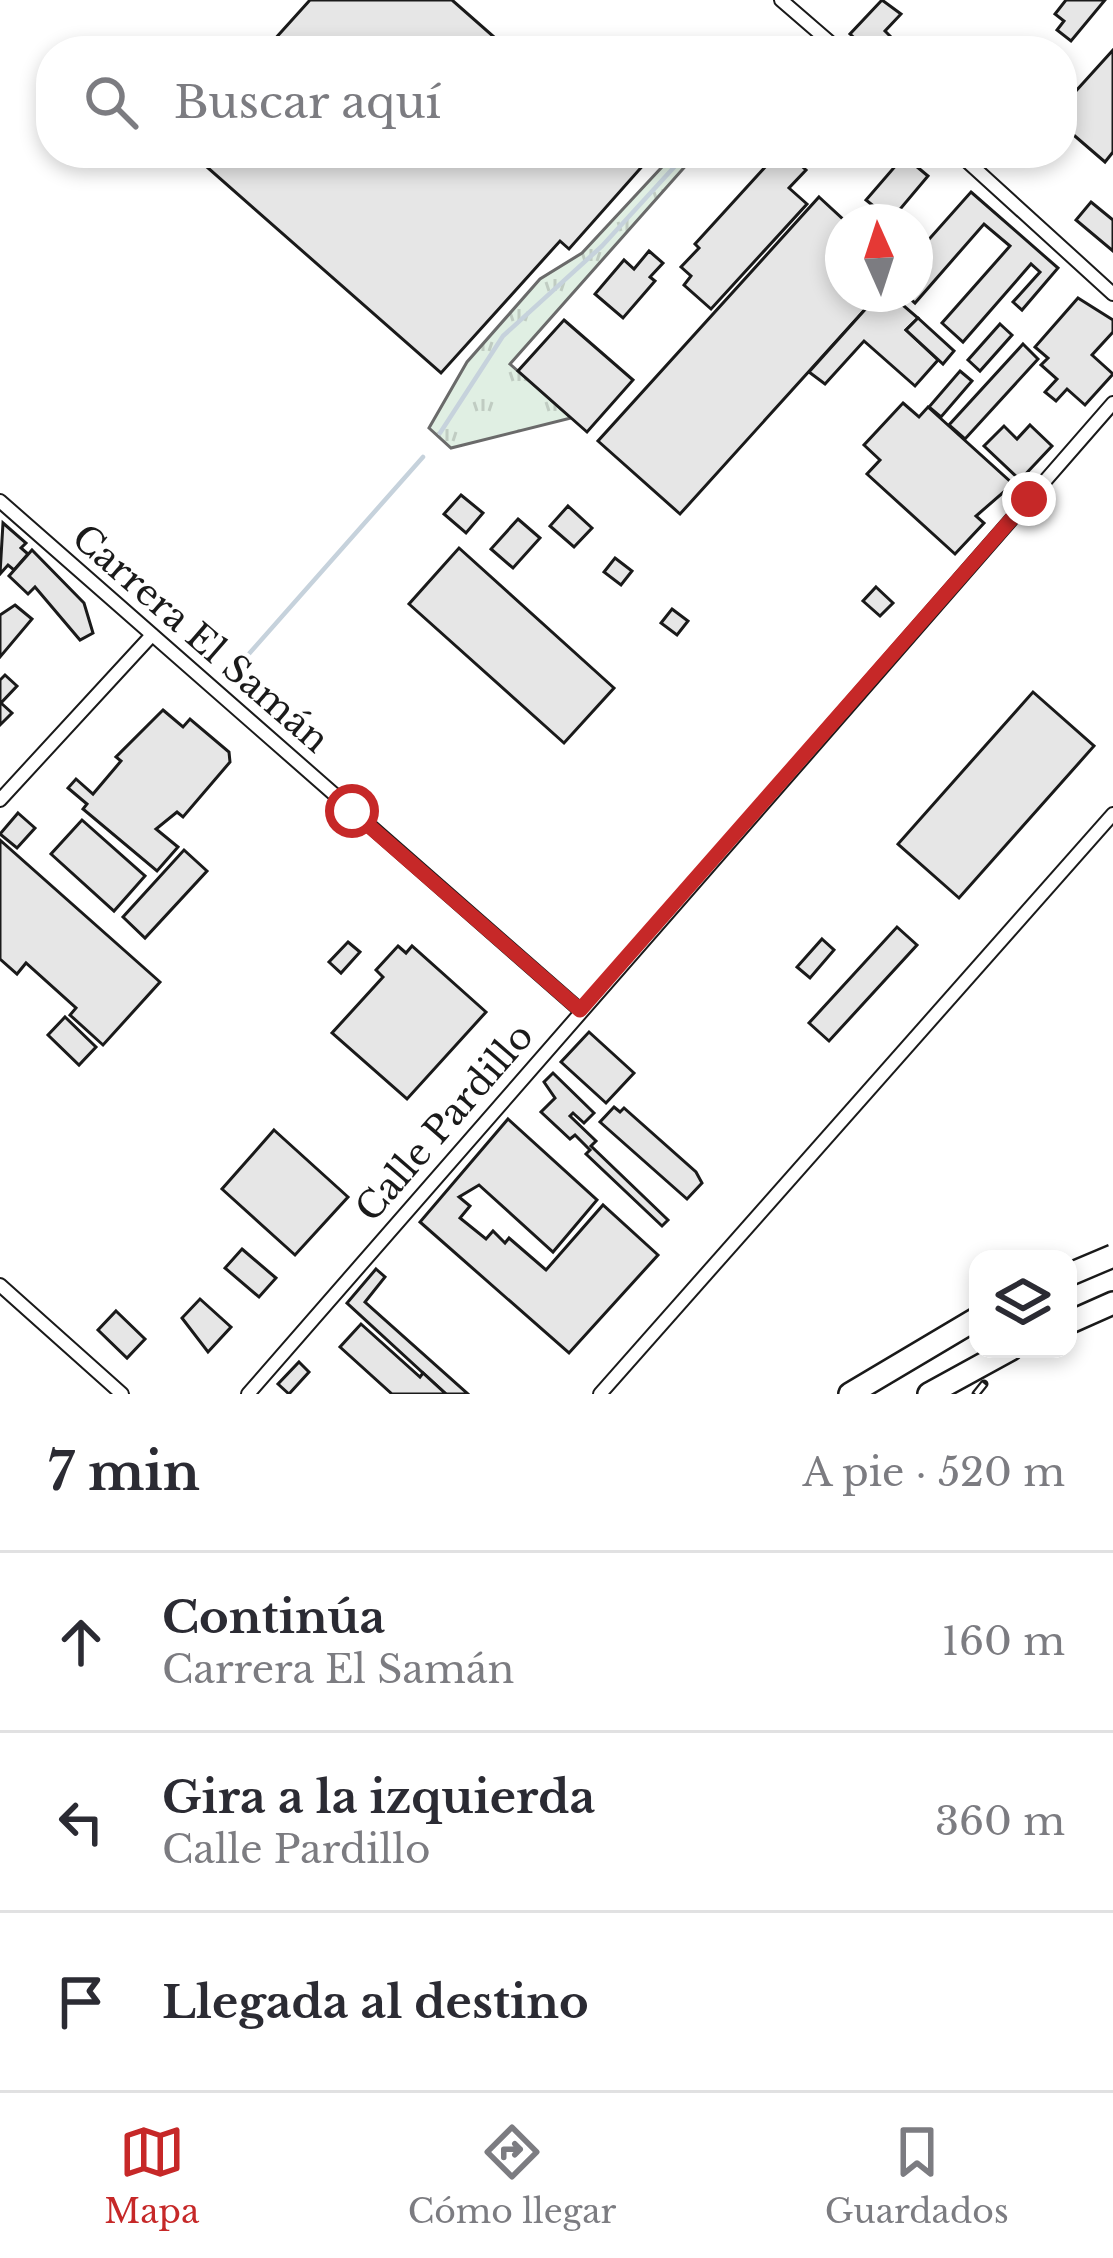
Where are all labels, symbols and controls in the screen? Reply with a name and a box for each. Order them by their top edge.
search box [36,36,1077,168]
icon: search [78,69,144,135]
text: Buscar aquí [174,74,441,130]
north arrow [825,204,933,312]
route end [1002,472,1056,526]
street label: Carrera El Samán [63,515,338,762]
route start [325,784,379,838]
street label: Calle Pardillo [346,1014,543,1231]
map controls [969,1250,1077,1358]
button: layers [969,1250,1077,1358]
text: 7 min [48,1441,200,1504]
text: A pie · 520 m [803,1448,1065,1497]
text: Continúa [162,1589,385,1645]
icon: ahead [48,1609,114,1675]
text: 160 m [942,1617,1065,1666]
text: Carrera El Samán [162,1645,514,1694]
text: Gira a la izquierda [162,1769,595,1825]
icon: left [48,1789,114,1855]
text: 360 m [935,1797,1065,1846]
text: Calle Pardillo [162,1825,430,1874]
icon: arrive [48,1969,114,2035]
text: Llegada al destino [162,1974,589,2030]
tab: Mapa [104,2119,199,2232]
tab: Cómo llegar [408,2119,616,2232]
tab: Guardados [825,2119,1009,2232]

